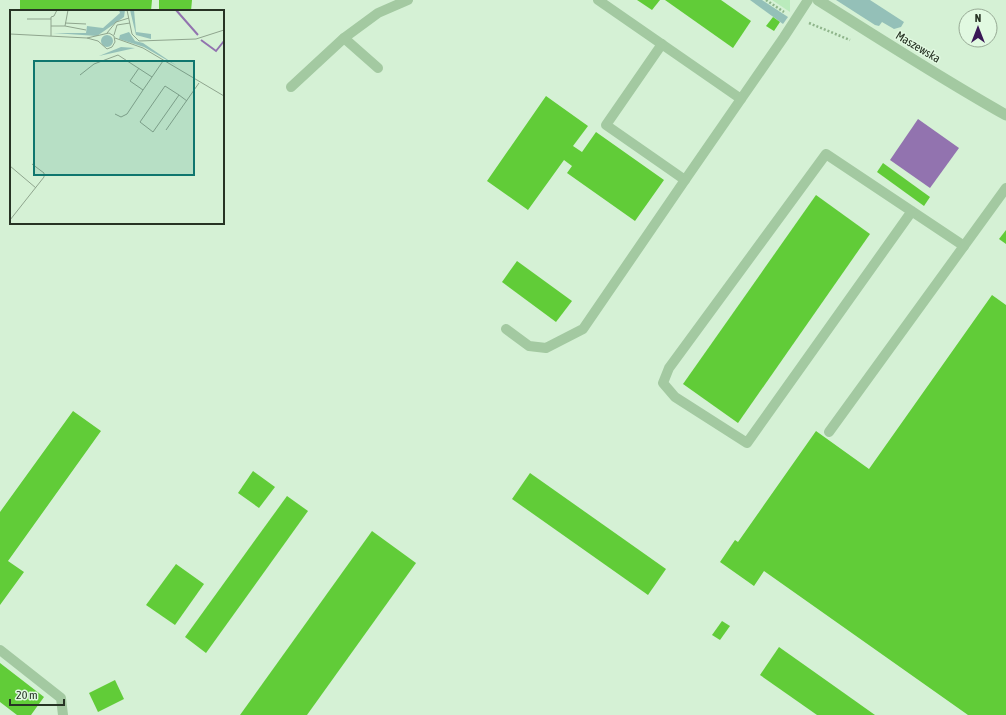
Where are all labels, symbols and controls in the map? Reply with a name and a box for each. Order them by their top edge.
north arrow [958,8,998,48]
inset map [10,10,224,224]
text: N [975,12,981,24]
street label: Maszewska [893,28,943,66]
scale bar [10,681,64,707]
text: 20 m [16,688,38,702]

